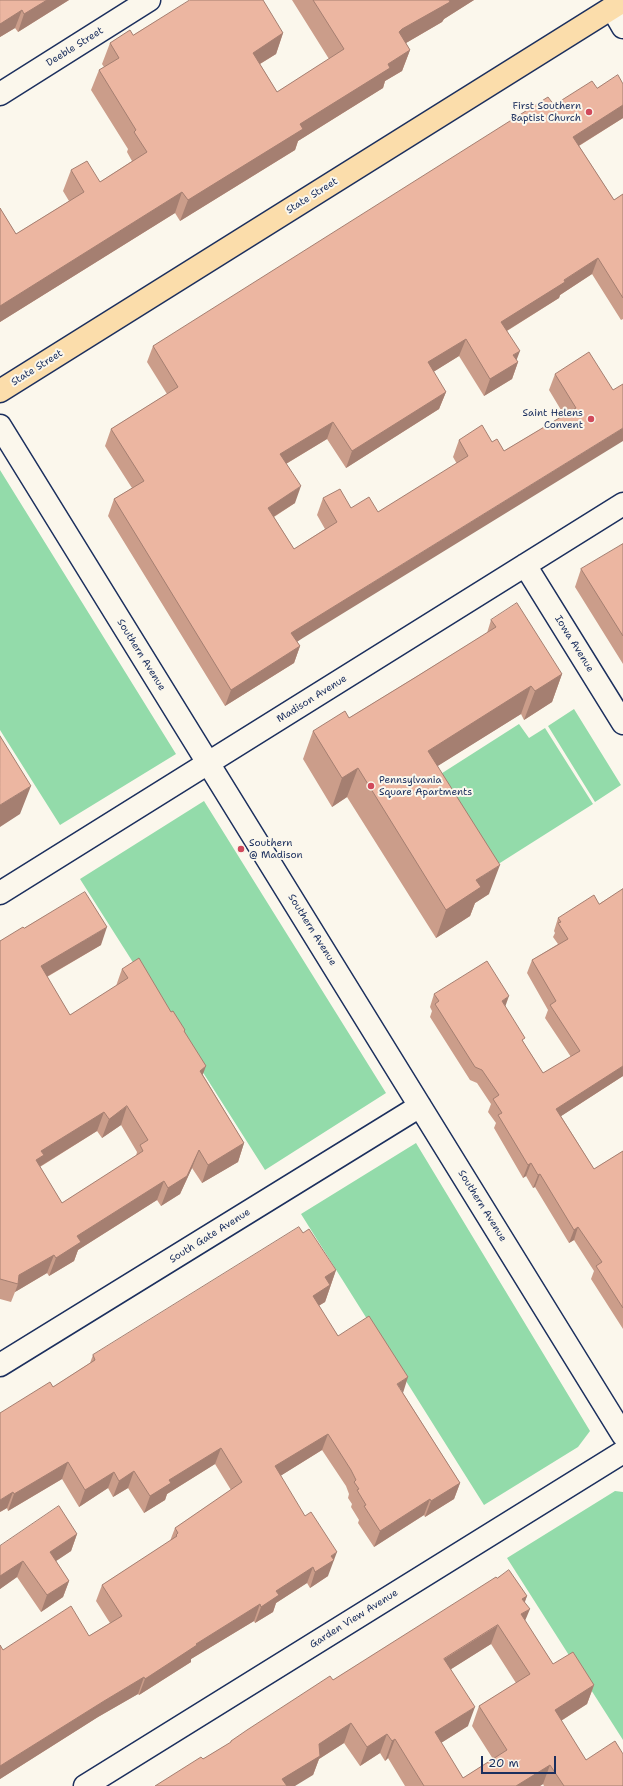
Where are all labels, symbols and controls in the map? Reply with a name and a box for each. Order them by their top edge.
street label: Deeble Street [44,25,106,69]
place label: First Southern Baptist Church [511,100,581,124]
marker: First Southern Baptist Church [584,107,594,117]
street label: State Street [284,175,340,217]
street label: State Street [9,347,65,389]
place label: Saint Helens Convent [523,407,583,430]
marker: Saint Helens Convent [586,414,596,424]
street label: Iowa Avenue [552,613,596,675]
street label: Southern Avenue [114,617,168,693]
street label: Madison Avenue [275,673,349,725]
place label: Pennsylvania Square Apartments [379,774,472,798]
marker: Pennsylvania Square Apartments [366,781,376,791]
place label: Southern @ Madison [249,837,303,860]
marker: Southern @ Madison [236,844,246,854]
street label: Southern Avenue [285,892,339,968]
street label: Southern Avenue [455,1168,509,1244]
street label: South Gate Avenue [167,1206,253,1266]
street label: Garden View Avenue [308,1587,400,1651]
scale bar [483,1748,558,1774]
text: 20 m [488,1755,519,1771]

